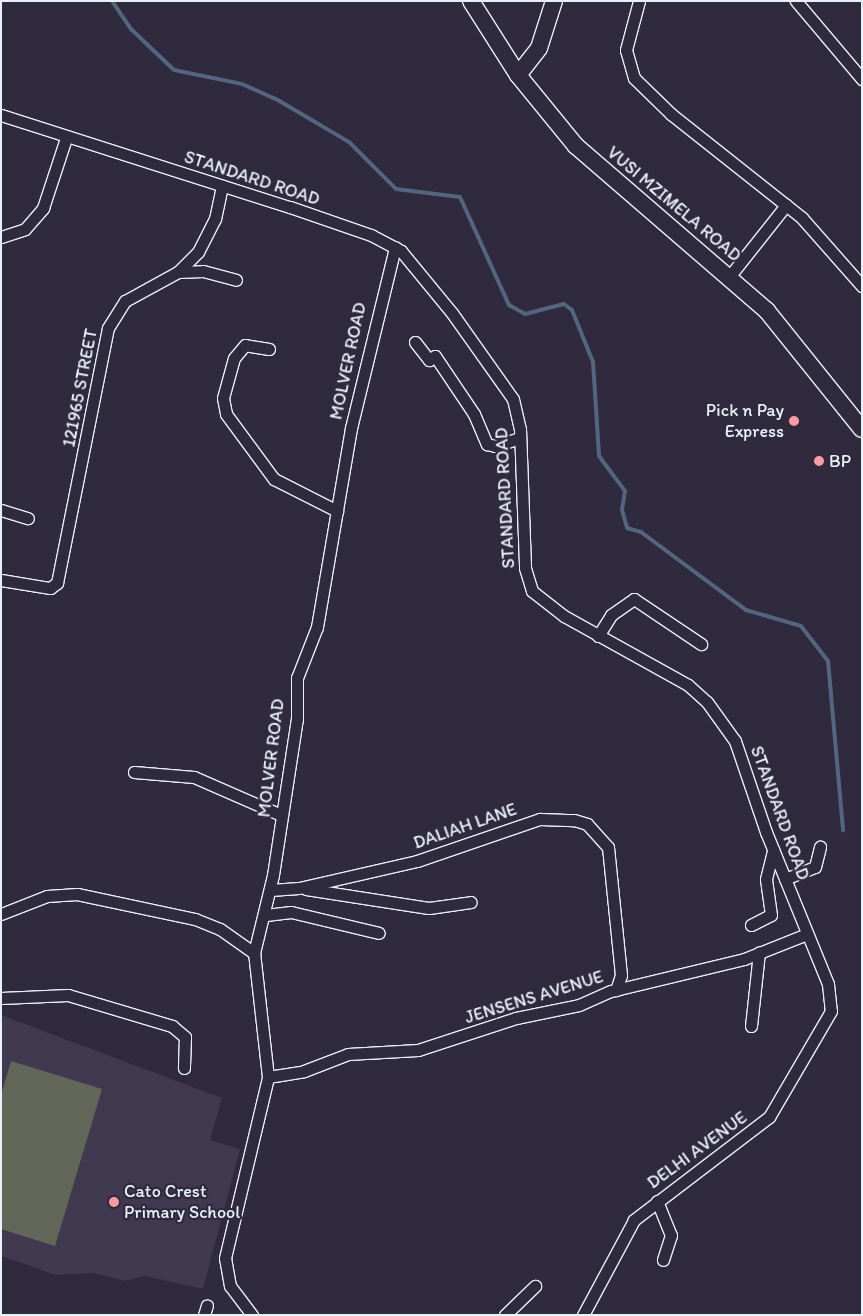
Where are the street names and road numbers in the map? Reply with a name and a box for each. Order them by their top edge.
street label: VUSI MZIMELA ROAD [603,142,745,266]
street label: STANDARD ROAD [181,146,323,210]
street label: MOLVER ROAD [325,301,371,421]
street label: 121965 STREET [58,327,102,449]
street label: STANDARD ROAD [491,427,519,569]
street label: MOLVER ROAD [253,698,289,818]
street label: STANDARD ROAD [746,743,814,883]
street label: DALIAH LANE [410,798,520,854]
street label: JENSENS AVENUE [462,966,606,1028]
street label: DELHI AVENUE [643,1107,751,1193]

